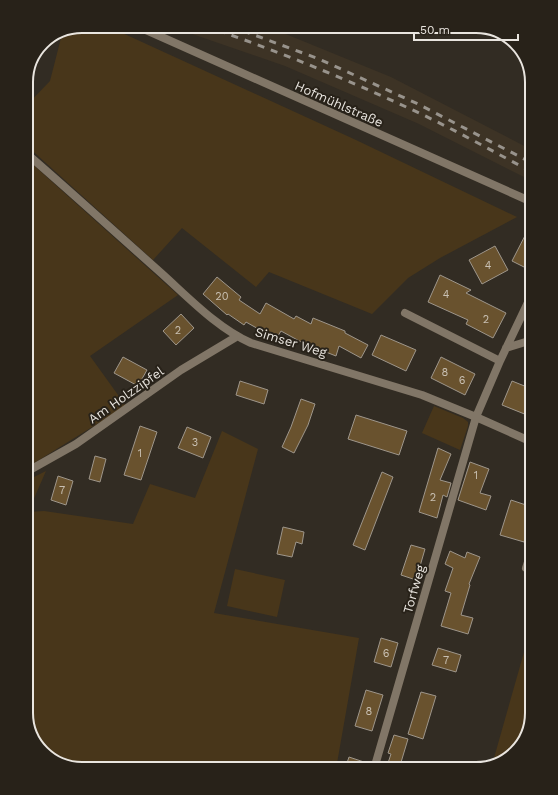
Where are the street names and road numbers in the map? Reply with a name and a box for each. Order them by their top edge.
street label: Hofmühlstraße [293,78,385,130]
street label: Simser Weg [253,324,329,360]
street label: Am Holzzipfel [85,363,167,426]
street label: Torfweg [400,563,428,615]

